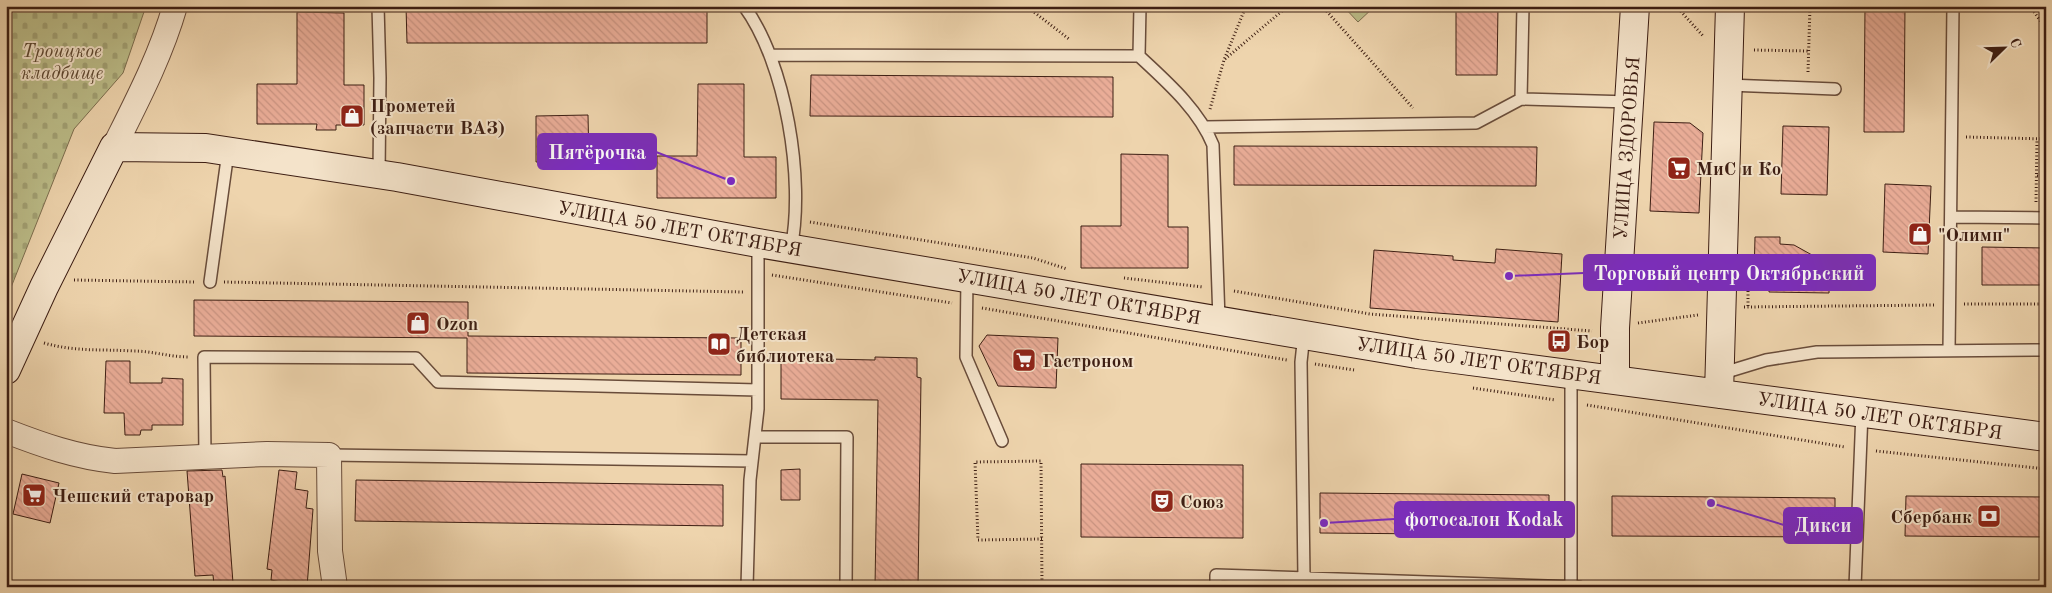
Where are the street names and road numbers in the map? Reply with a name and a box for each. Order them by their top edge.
street label: УЛИЦА ЗДОРОВЬЯ [1613,56,1644,240]
street label: УЛИЦА 50 ЛЕТ ОКТЯБРЯ [556,200,803,261]
street label: УЛИЦА 50 ЛЕТ ОКТЯБРЯ [955,268,1202,329]
street label: УЛИЦА 50 ЛЕТ ОКТЯБРЯ [1355,336,1602,389]
street label: УЛИЦА 50 ЛЕТ ОКТЯБРЯ [1756,391,2003,444]

